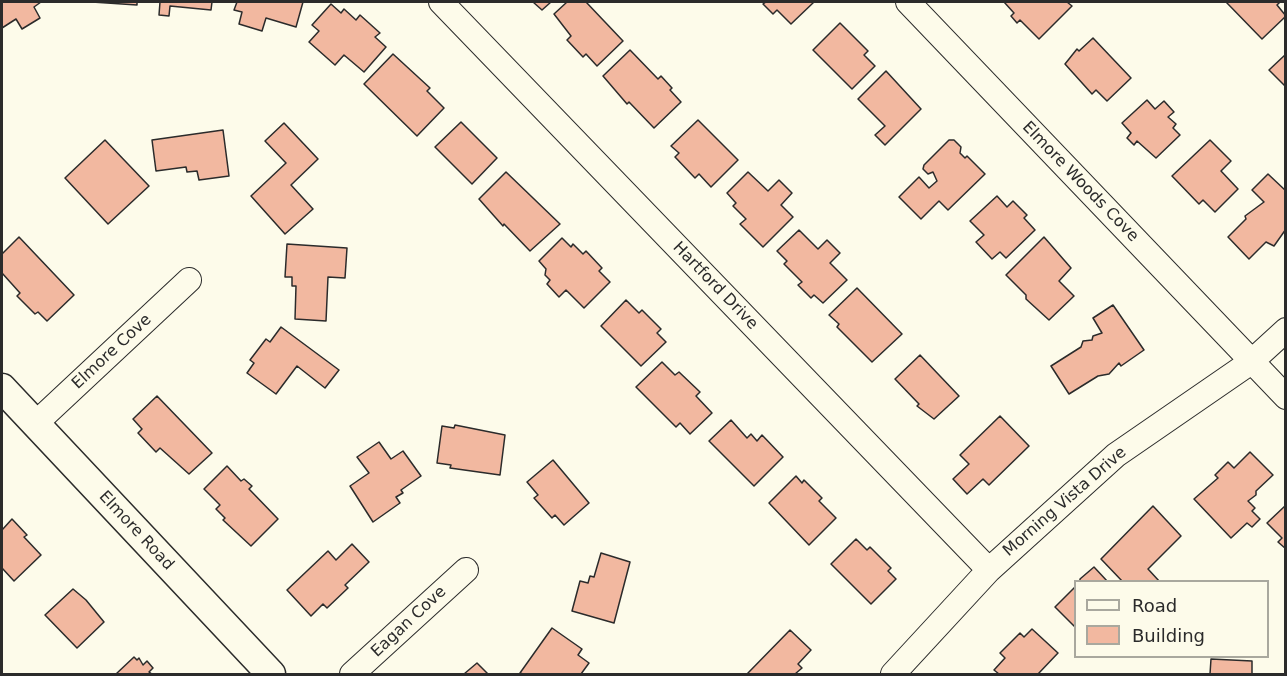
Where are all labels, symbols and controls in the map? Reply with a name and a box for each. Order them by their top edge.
street label: Elmore Woods Cove [1018,118,1142,246]
street label: Hartford Drive [668,238,762,334]
street label: Elmore Cove [68,310,156,394]
street label: Morning Vista Drive [999,443,1131,561]
street label: Elmore Road [94,487,178,575]
legend [1074,580,1269,658]
street label: Eagan Cove [368,582,450,662]
text: Road [1132,595,1177,616]
text: Building [1132,625,1205,646]

